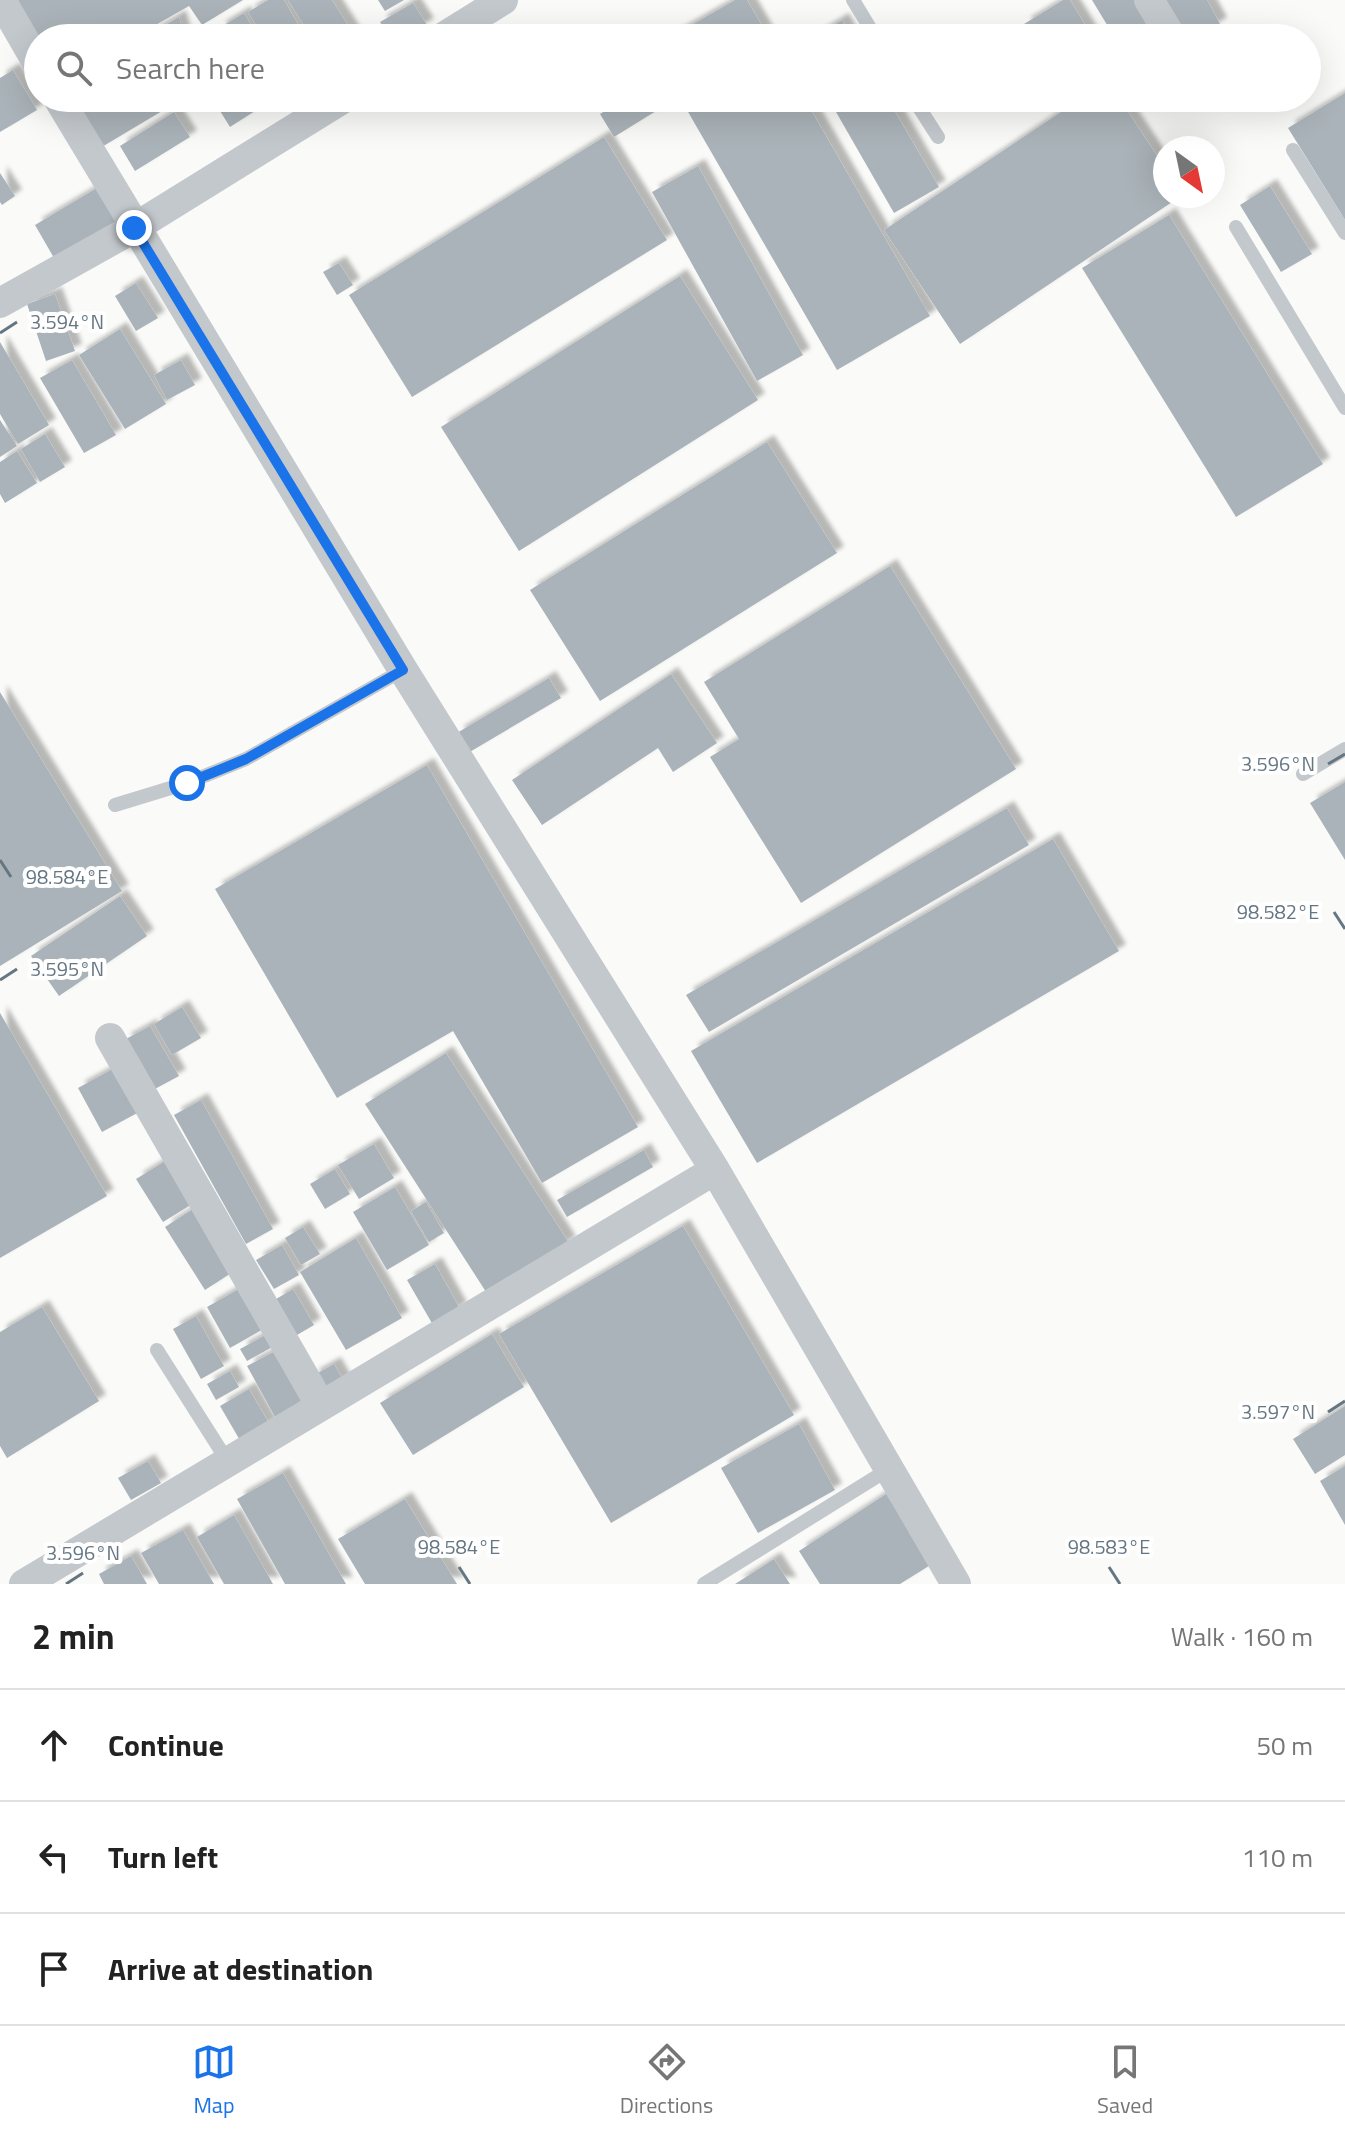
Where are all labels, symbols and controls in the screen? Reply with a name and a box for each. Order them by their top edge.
search box [24,24,1321,112]
text: Search here [116,45,265,91]
icon: search [52,46,96,90]
north arrow [1153,136,1225,208]
route end [116,210,152,246]
text: 3.594°N [30,306,104,337]
text: 3.596°N [1241,748,1315,779]
route start [169,765,205,801]
text: 98.584°E [26,861,108,892]
text: 98.582°E [1237,896,1319,927]
text: 3.595°N [30,953,104,984]
text: 3.597°N [1241,1396,1315,1427]
text: 98.584°E [418,1531,500,1562]
text: 98.583°E [1068,1531,1150,1562]
text: 3.596°N [46,1537,120,1568]
text: 2 min [32,1610,115,1662]
text: Walk · 160 m [1171,1617,1313,1656]
text: Continue [108,1722,224,1768]
icon: ahead [32,1723,76,1767]
text: 50 m [1256,1726,1313,1765]
text: Turn left [108,1834,218,1880]
icon: left [32,1835,76,1879]
text: 110 m [1242,1838,1313,1877]
text: Arrive at destination [108,1946,373,1992]
icon: arrive [32,1947,76,1991]
tab: Map [192,2040,236,2122]
tab: Directions [620,2040,713,2122]
tab: Saved [1097,2040,1153,2122]

